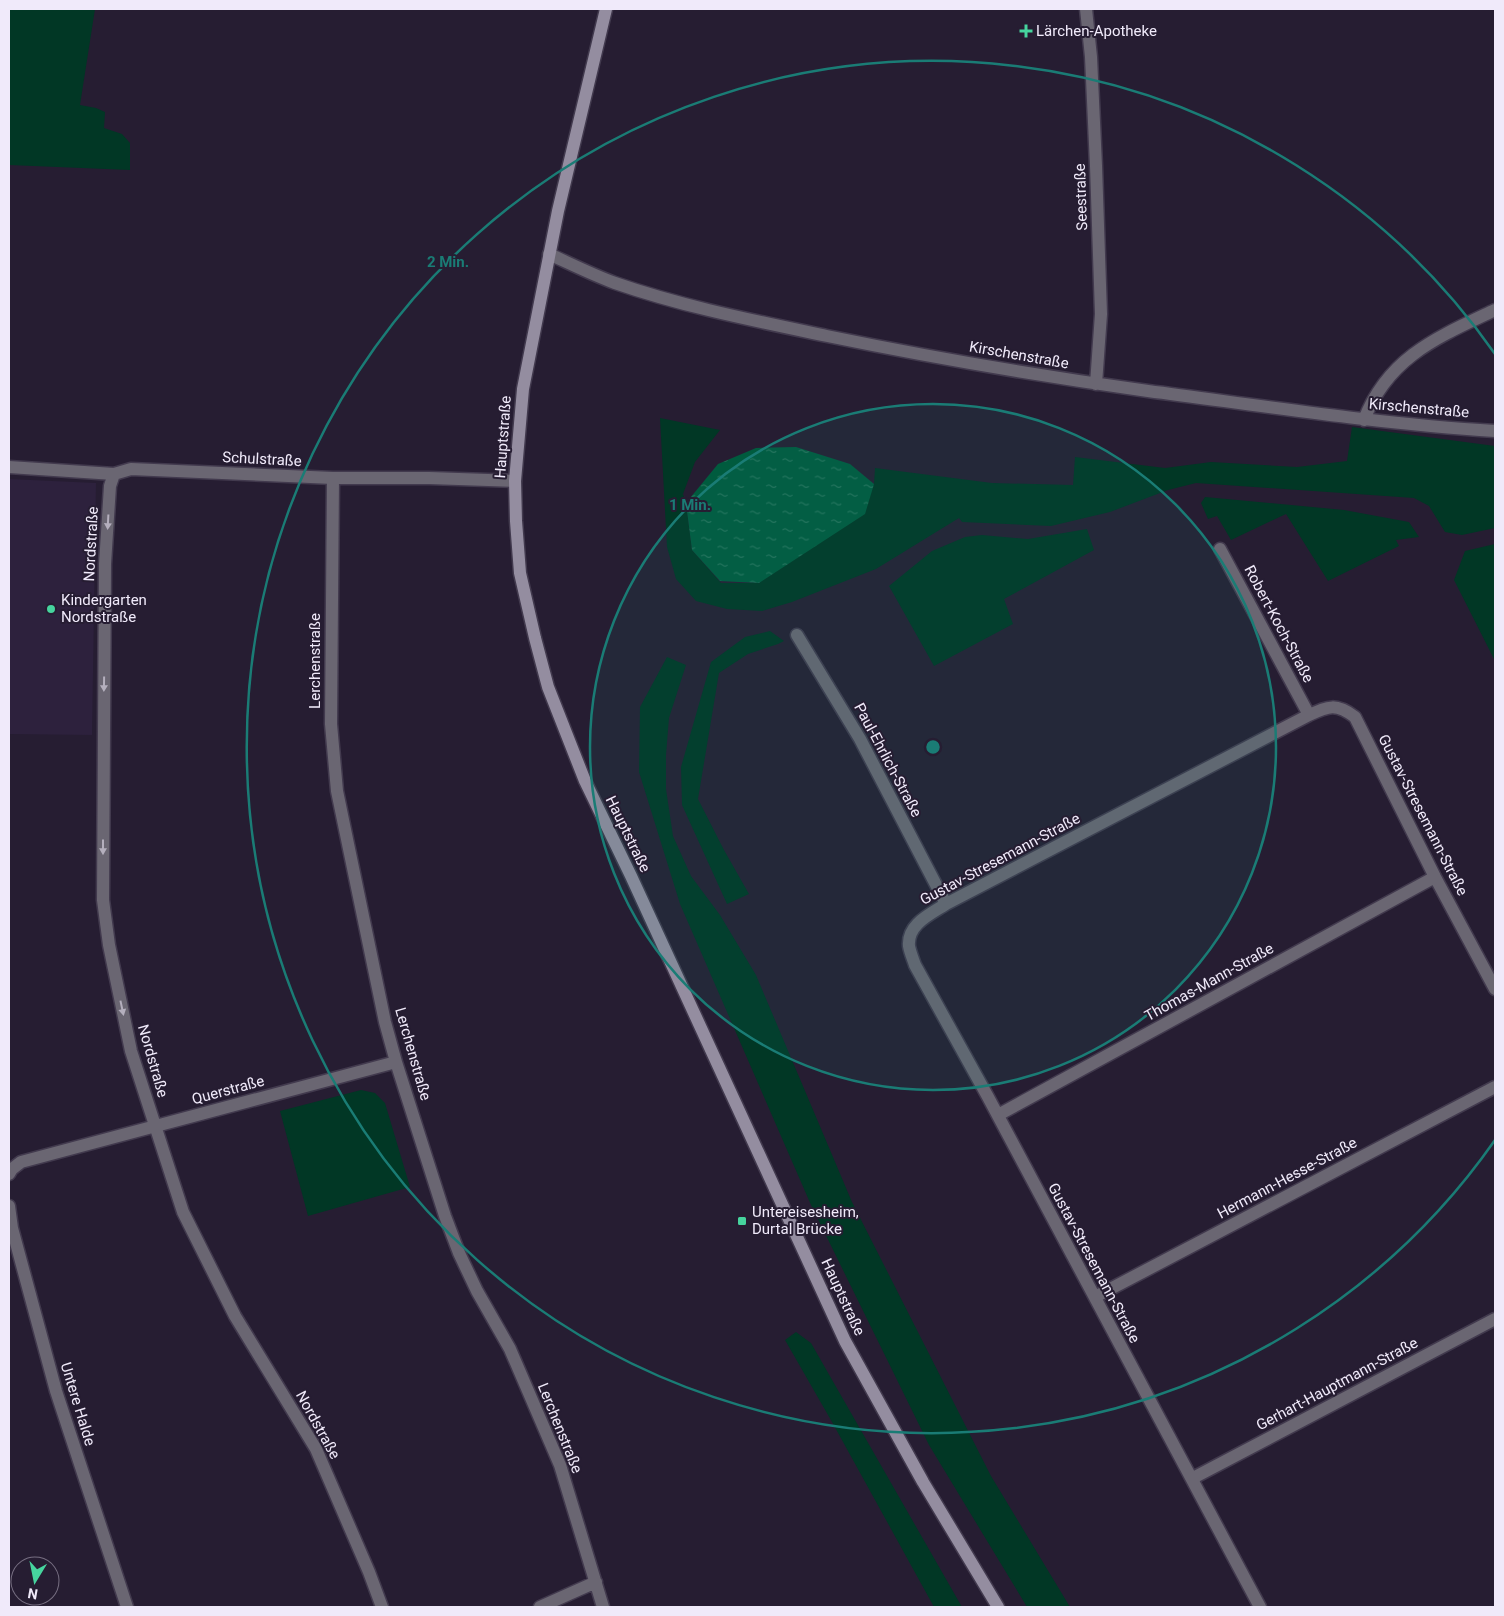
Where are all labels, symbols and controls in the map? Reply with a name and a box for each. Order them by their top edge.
place label: Lärchen-Apotheke [1036,22,1157,40]
marker: Lärchen-Apotheke [1020,25,1032,37]
street label: Seestraße [1071,163,1091,231]
text: 2 Min. [427,253,469,271]
street label: Kirschenstraße [968,337,1070,373]
street label: Hauptstraße [491,395,515,479]
street label: Kirschenstraße [1368,395,1470,421]
street label: Schulstraße [222,448,302,470]
text: 1 Min. [669,496,711,514]
street label: Nordstraße [80,506,102,582]
one-way arrow [103,514,111,530]
street label: Robert-Koch-Straße [1240,562,1318,686]
place label: Kindergarten Nordstraße [61,591,147,626]
marker: Kindergarten Nordstraße [45,603,57,615]
street label: Lerchenstraße [306,613,324,709]
one-way arrow [100,677,108,693]
street label: Paul-Ehrlich-Straße [850,700,926,820]
street label: Gustav-Stresemann-Straße [1374,731,1472,899]
centre of rings [924,738,942,756]
street label: Hauptstraße [602,793,654,875]
street label: Gustav-Stresemann-Straße [917,809,1083,909]
one-way arrow [99,839,107,855]
street label: Thomas-Mann-Straße [1141,939,1277,1025]
one-way arrow [118,1000,126,1015]
street label: Lerchenstraße [391,1005,435,1103]
street label: Nordstraße [134,1022,172,1100]
street label: Querstraße [190,1072,266,1108]
street label: Hermann-Hesse-Straße [1214,1133,1360,1222]
street label: Gustav-Stresemann-Straße [1044,1180,1144,1346]
place label: Untereisesheim, Durtal Brücke [752,1203,859,1238]
marker: Untereisesheim, Durtal Brücke [736,1215,748,1227]
street label: Hauptstraße [817,1256,869,1338]
street label: Gerhart-Hauptmann-Straße [1253,1334,1421,1434]
street label: Untere Halde [57,1360,99,1448]
street label: Lerchenstraße [534,1380,586,1476]
street label: Nordstraße [292,1388,344,1462]
north arrow [10,1556,60,1606]
text: N [26,1585,39,1603]

